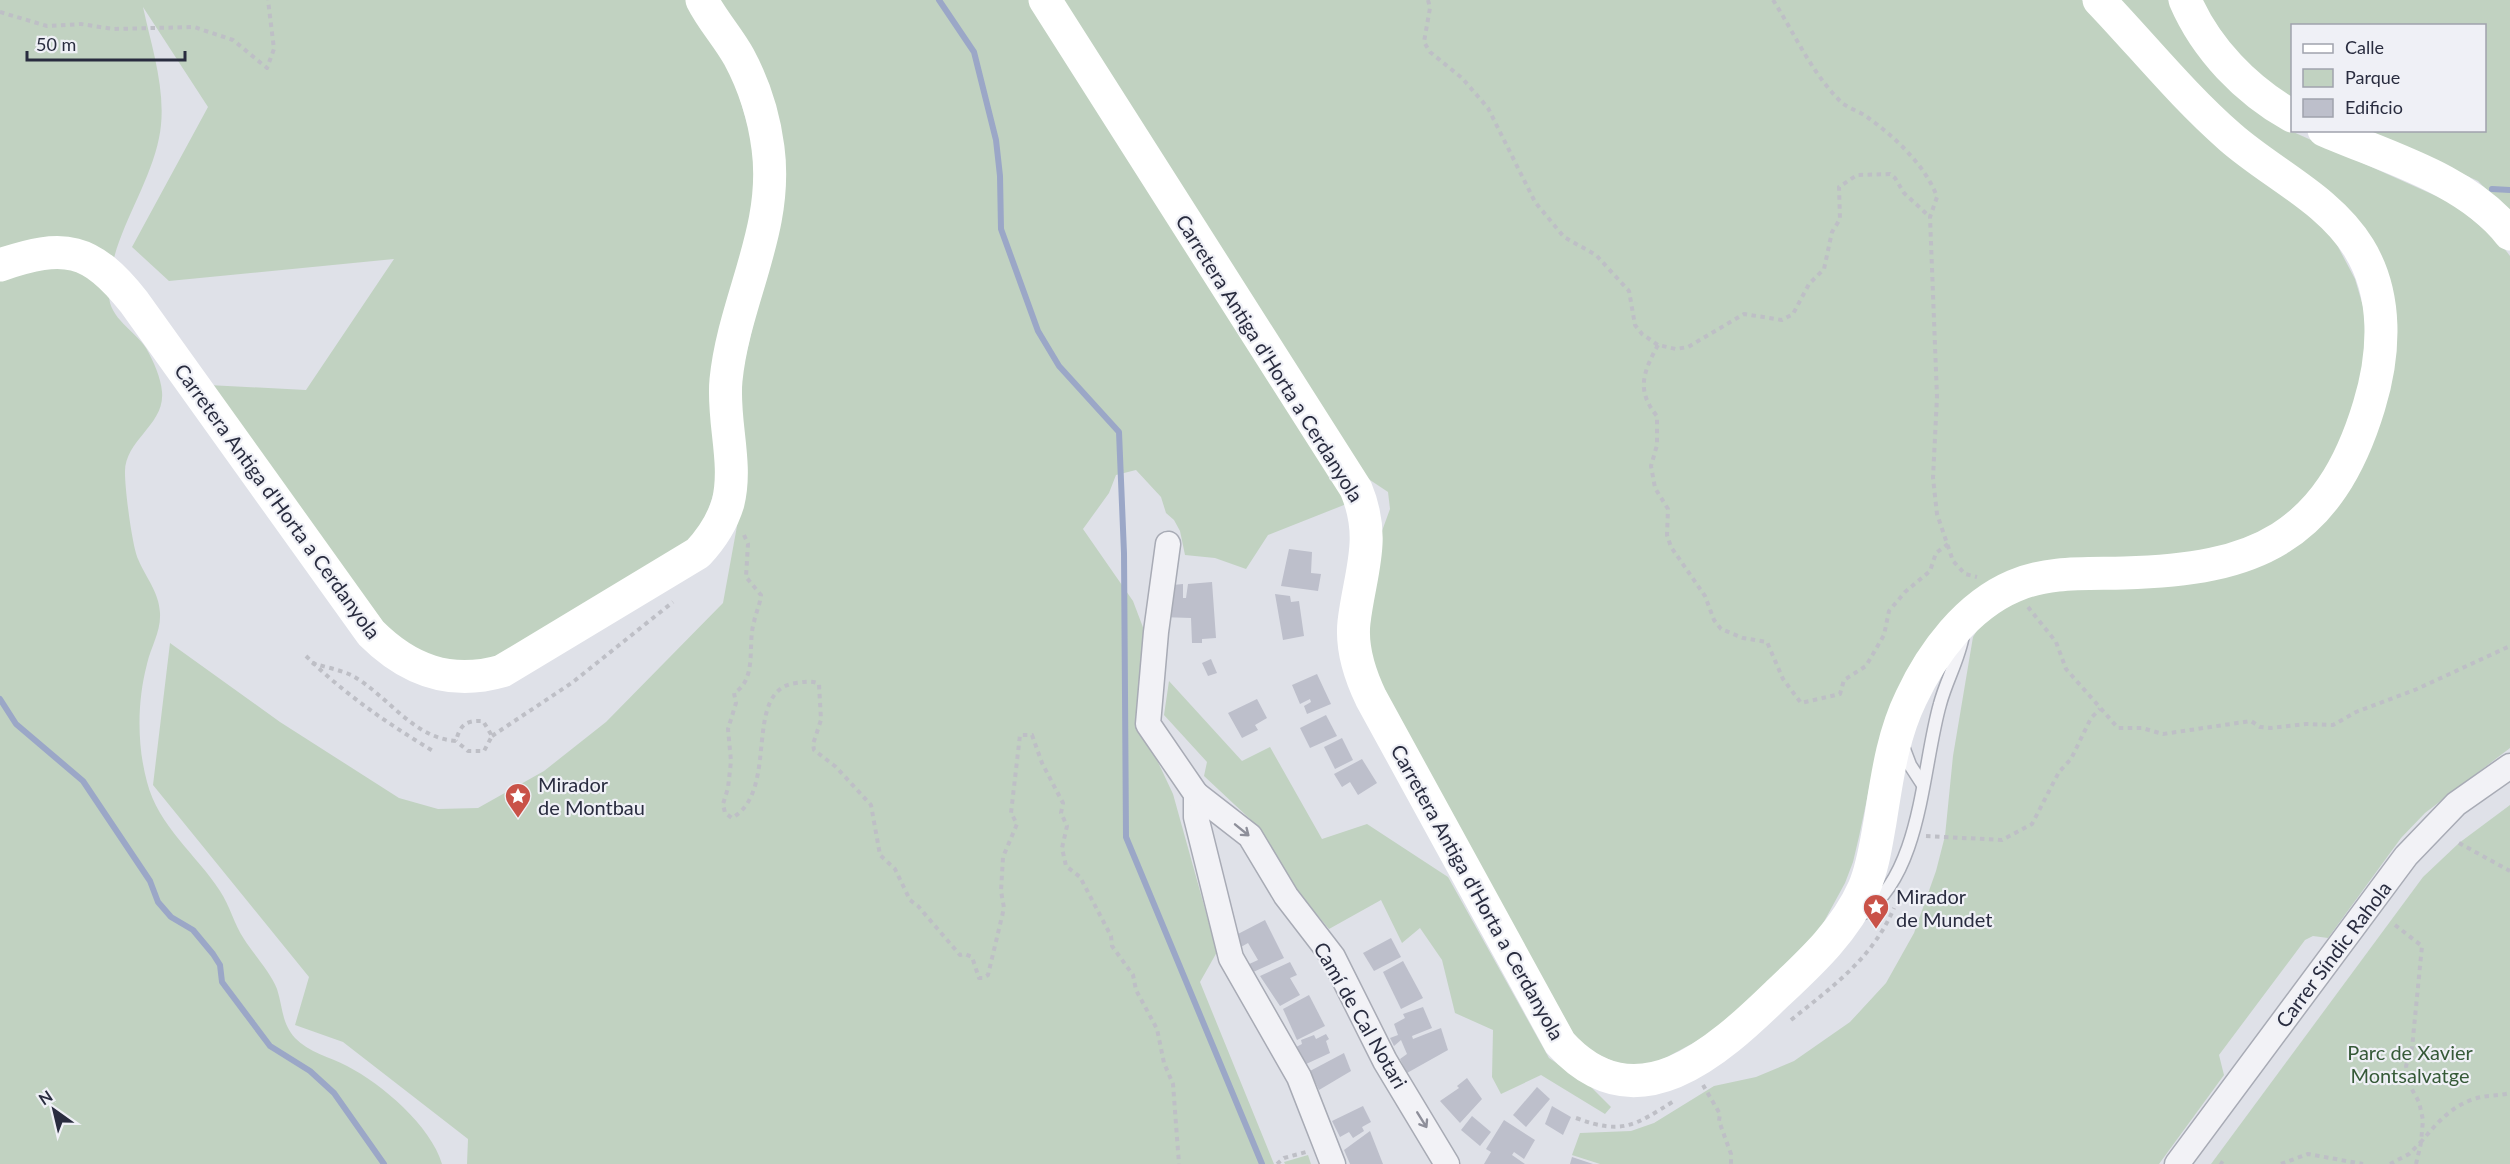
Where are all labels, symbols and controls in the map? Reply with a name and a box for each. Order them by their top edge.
scale bar [27,24,184,62]
legend [2291,24,2486,132]
text: 50 m [36,33,76,55]
text: Calle [2345,36,2384,58]
text: Parque [2345,66,2400,88]
text: Edificio [2345,96,2403,118]
street label: Carretera Antiga d'Horta a Cerdanyola [1171,210,1369,506]
street label: Carretera Antiga d'Horta a Cerdanyola [170,359,386,643]
street label: Carretera Antiga d'Horta a Cerdanyola [1386,740,1570,1044]
place label: Mirador de Montbau [538,772,645,819]
place icon: Mirador de Montbau [503,781,533,819]
one-way arrow [1234,824,1250,837]
street label: Carrer Síndic Rahola [2270,876,2396,1032]
place label: Mirador de Mundet [1896,884,1992,931]
place icon: Mirador de Mundet [1861,892,1891,930]
street label: Camí de Cal Notari [1309,938,1413,1092]
park label: Parc de Xavier Montsalvatge [2347,1040,2473,1087]
north arrow [24,1080,84,1140]
text: N [35,1086,56,1108]
one-way arrow [1416,1111,1428,1128]

